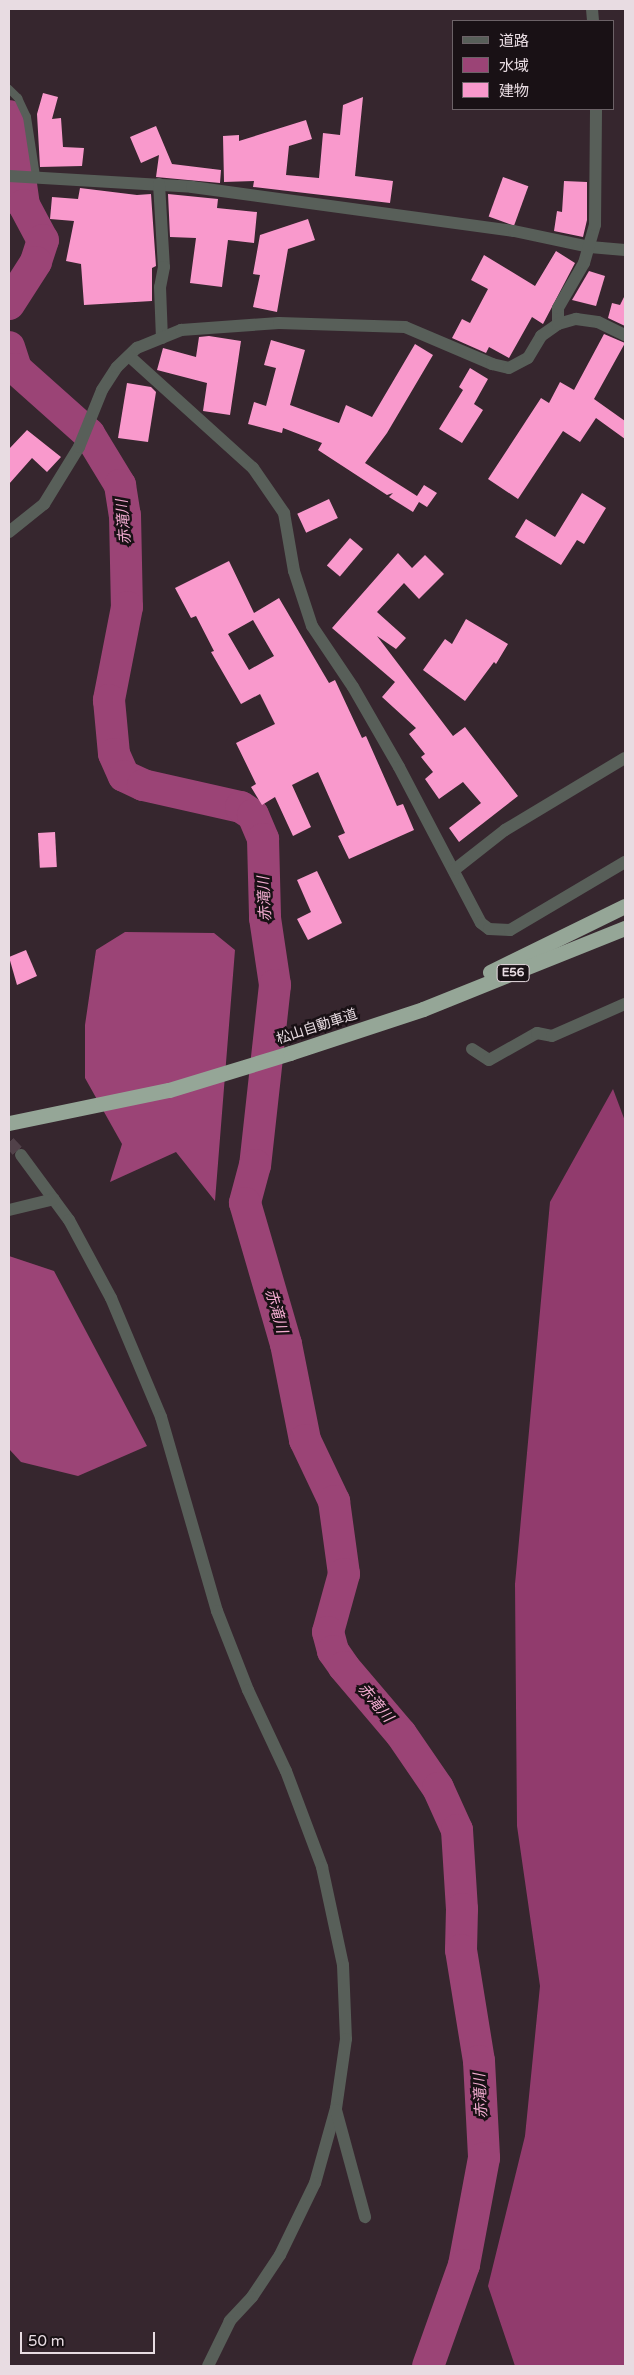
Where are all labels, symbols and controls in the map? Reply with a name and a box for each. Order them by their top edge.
legend [452,20,614,110]
text: 道路 [499,32,529,50]
text: 水域 [499,57,529,75]
text: 建物 [499,82,529,100]
water label: 赤滝川 [113,499,135,545]
water label: 赤滝川 [255,876,275,922]
road number: E56 [496,964,530,982]
street label: 松山自動車道 [274,1006,360,1048]
water label: 赤滝川 [261,1287,291,1335]
water label: 赤滝川 [354,1680,396,1726]
water label: 赤滝川 [471,2073,491,2119]
scale bar [22,2322,158,2354]
text: 50 m [28,2332,65,2350]

